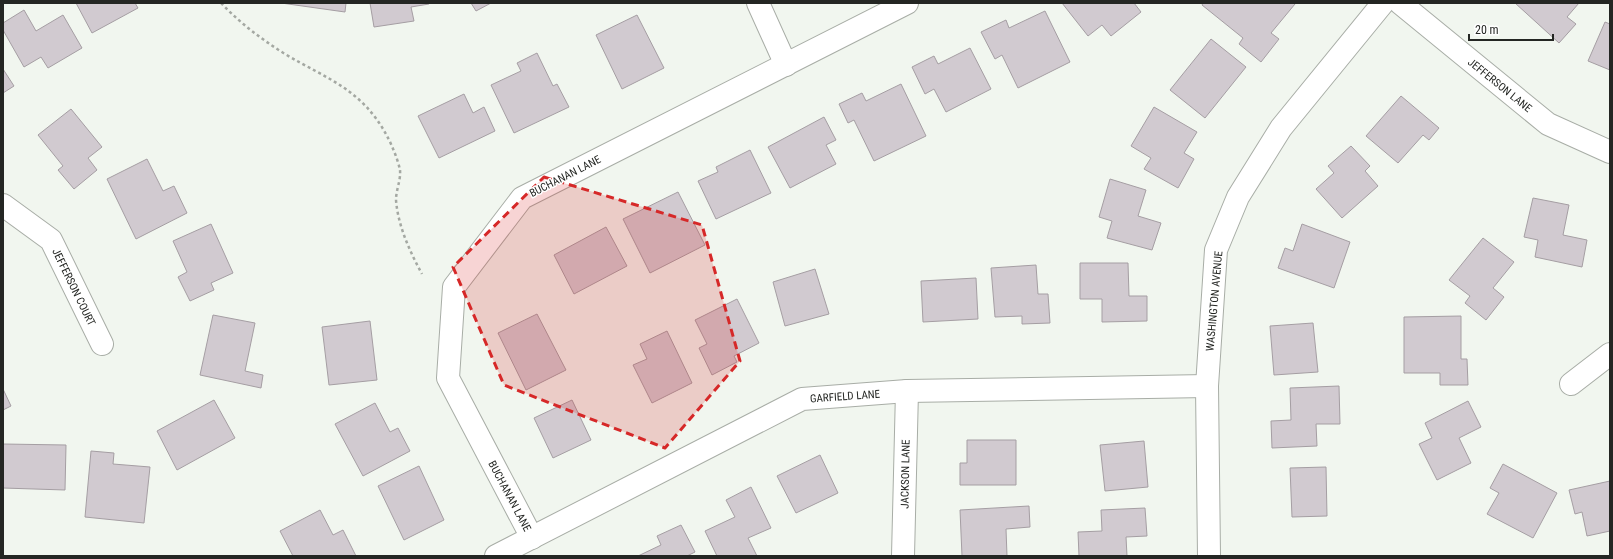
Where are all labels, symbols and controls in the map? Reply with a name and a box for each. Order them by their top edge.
scale bar [1469,16,1553,42]
text: 20 m [1475,23,1499,37]
street label: JEFFERSON LANE [1465,56,1535,115]
street label: BUCHANAN LANE [527,153,603,200]
street label: JEFFERSON COURT [49,246,98,328]
street label: WASHINGTON AVENUE [1204,250,1225,352]
street label: GARFIELD LANE [810,388,881,405]
street label: JACKSON LANE [898,439,913,509]
street label: BUCHANAN LANE [485,459,534,534]

